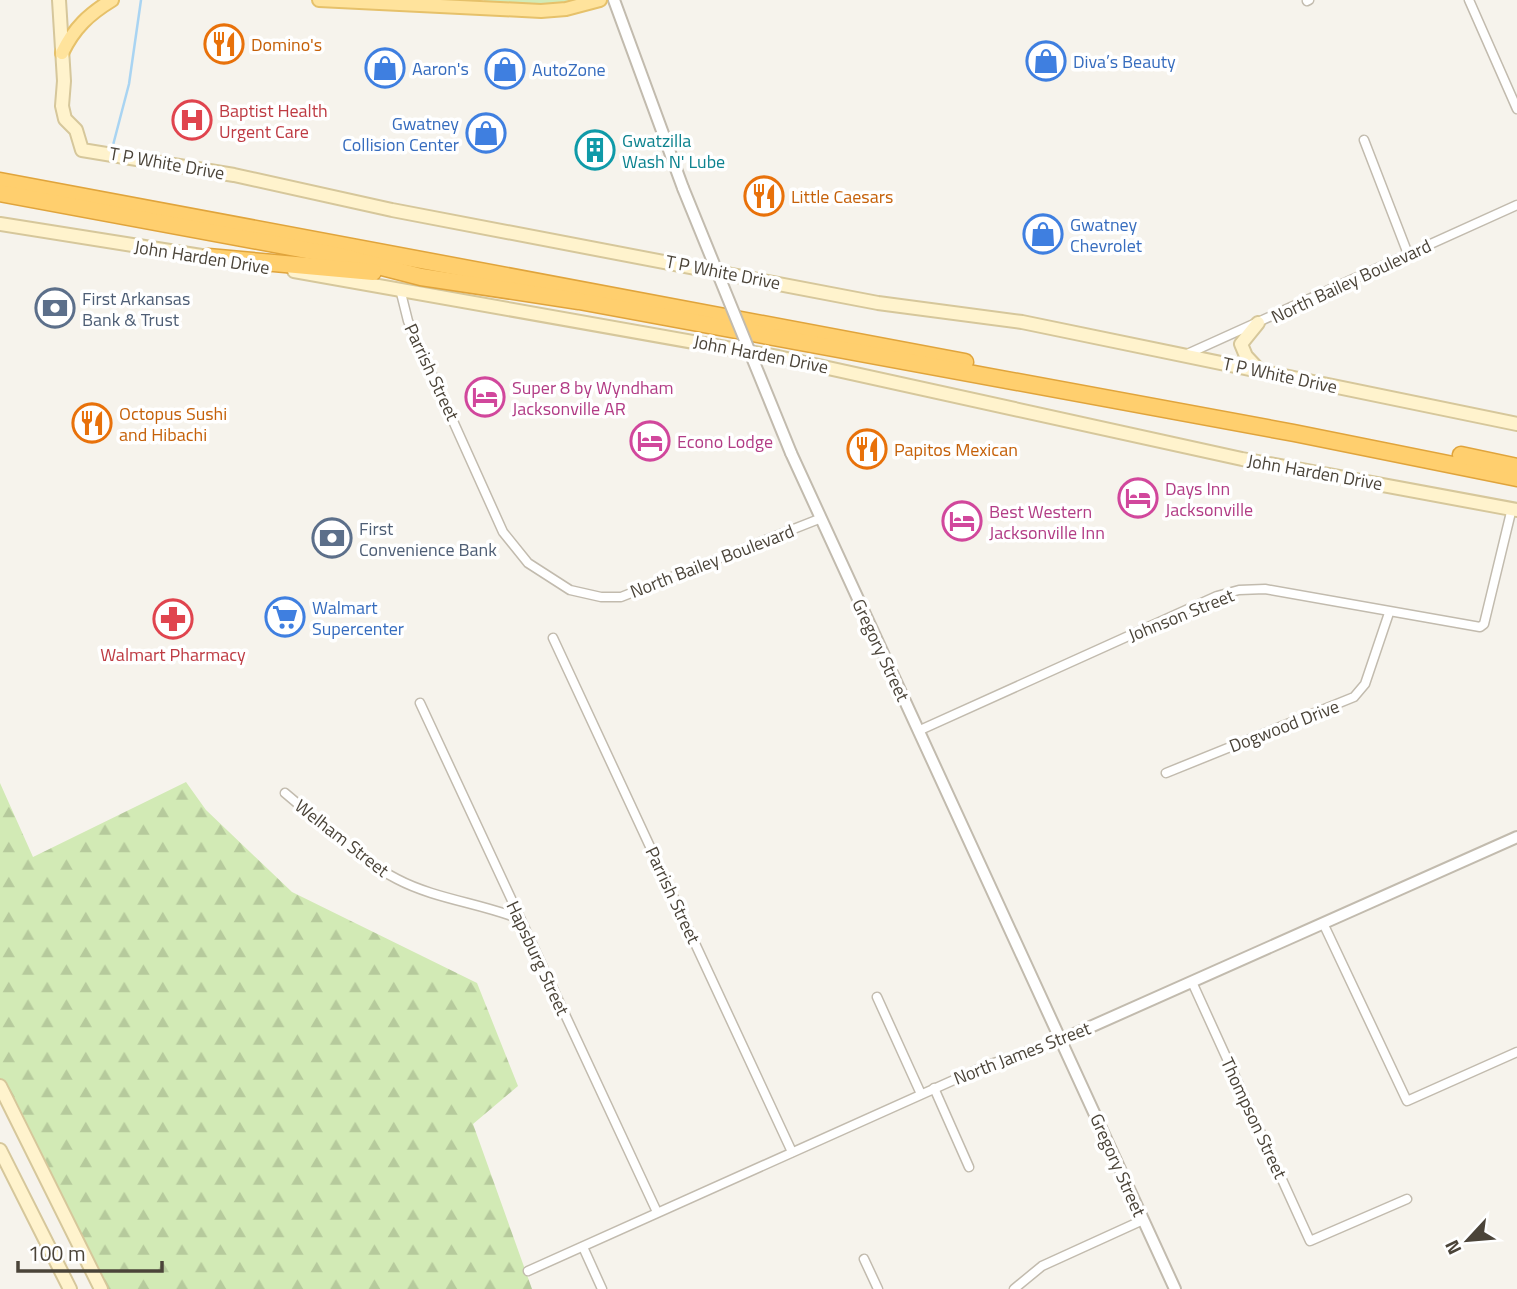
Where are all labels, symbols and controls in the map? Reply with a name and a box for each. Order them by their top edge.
restaurant icon: Domino's [203,23,245,65]
place label: Domino's [251,31,322,58]
shop icon: Diva’s Beauty [1025,40,1067,82]
shop icon: Aaron's [364,47,406,89]
shop icon: AutoZone [484,48,526,90]
place label: Diva’s Beauty [1073,48,1176,75]
place label: Aaron's [412,55,469,82]
place label: AutoZone [532,56,606,83]
place label: Baptist Health Urgent Care [219,97,328,145]
hospital icon: Baptist Health Urgent Care [171,99,213,141]
place label: Gwatney Collision Center [342,110,459,158]
shop icon: Gwatney Collision Center [465,112,507,154]
place label: Gwatzilla Wash N' Lube [622,127,725,175]
building icon: Gwatzilla Wash N' Lube [574,129,616,171]
street label: T P White Drive [107,140,227,186]
restaurant icon: Little Caesars [743,175,785,217]
place label: Little Caesars [791,183,893,210]
place label: Gwatney Chevrolet [1070,211,1143,259]
shop icon: Gwatney Chevrolet [1022,213,1064,255]
street label: North Bailey Boulevard [1267,232,1435,330]
street label: John Harden Drive [132,233,272,281]
street label: T P White Drive [663,248,783,296]
place label: First Arkansas Bank & Trust [82,285,190,333]
bank icon: First Arkansas Bank & Trust [34,287,76,329]
street label: Parrish Street [398,319,467,426]
street label: John Harden Drive [691,328,831,380]
street label: T P White Drive [1220,350,1340,400]
place label: Super 8 by Wyndham Jacksonville AR [512,374,674,422]
hotel icon: Super 8 by Wyndham Jacksonville AR [464,376,506,418]
place label: Octopus Sushi and Hibachi [119,400,227,448]
restaurant icon: Octopus Sushi and Hibachi [71,402,113,444]
hotel icon: Econo Lodge [629,420,671,462]
place label: Econo Lodge [677,428,773,455]
restaurant icon: Papitos Mexican [846,428,888,470]
place label: Papitos Mexican [894,436,1018,463]
street label: John Harden Drive [1245,447,1385,497]
place label: Days Inn Jacksonville [1165,475,1253,523]
hotel icon: Days Inn Jacksonville [1117,477,1159,519]
place label: Best Western Jacksonville Inn [989,498,1105,546]
hotel icon: Best Western Jacksonville Inn [941,500,983,542]
place label: First Convenience Bank [359,515,497,563]
bank icon: First Convenience Bank [311,517,353,559]
street label: North Bailey Boulevard [626,517,798,605]
street label: Johnson Street [1124,581,1239,648]
place label: Walmart Supercenter [312,594,404,642]
street label: Gregory Street [845,594,917,706]
supermarket icon: Walmart Supercenter [264,596,306,638]
pharmacy icon: Walmart Pharmacy [152,598,194,640]
place label: Walmart Pharmacy [100,641,246,668]
street label: Dogwood Drive [1225,693,1343,759]
street label: Welham Street [289,793,395,884]
street label: Parrish Street [639,842,708,949]
street label: Hapsburg Street [500,896,577,1020]
street label: North James Street [950,1014,1095,1092]
street label: Thompson Street [1214,1053,1294,1184]
street label: Gregory Street [1083,1109,1153,1221]
north arrow [1433,1205,1503,1275]
scale bar [18,1230,161,1274]
text: N [1436,1235,1468,1260]
text: 100 m [28,1237,85,1269]

